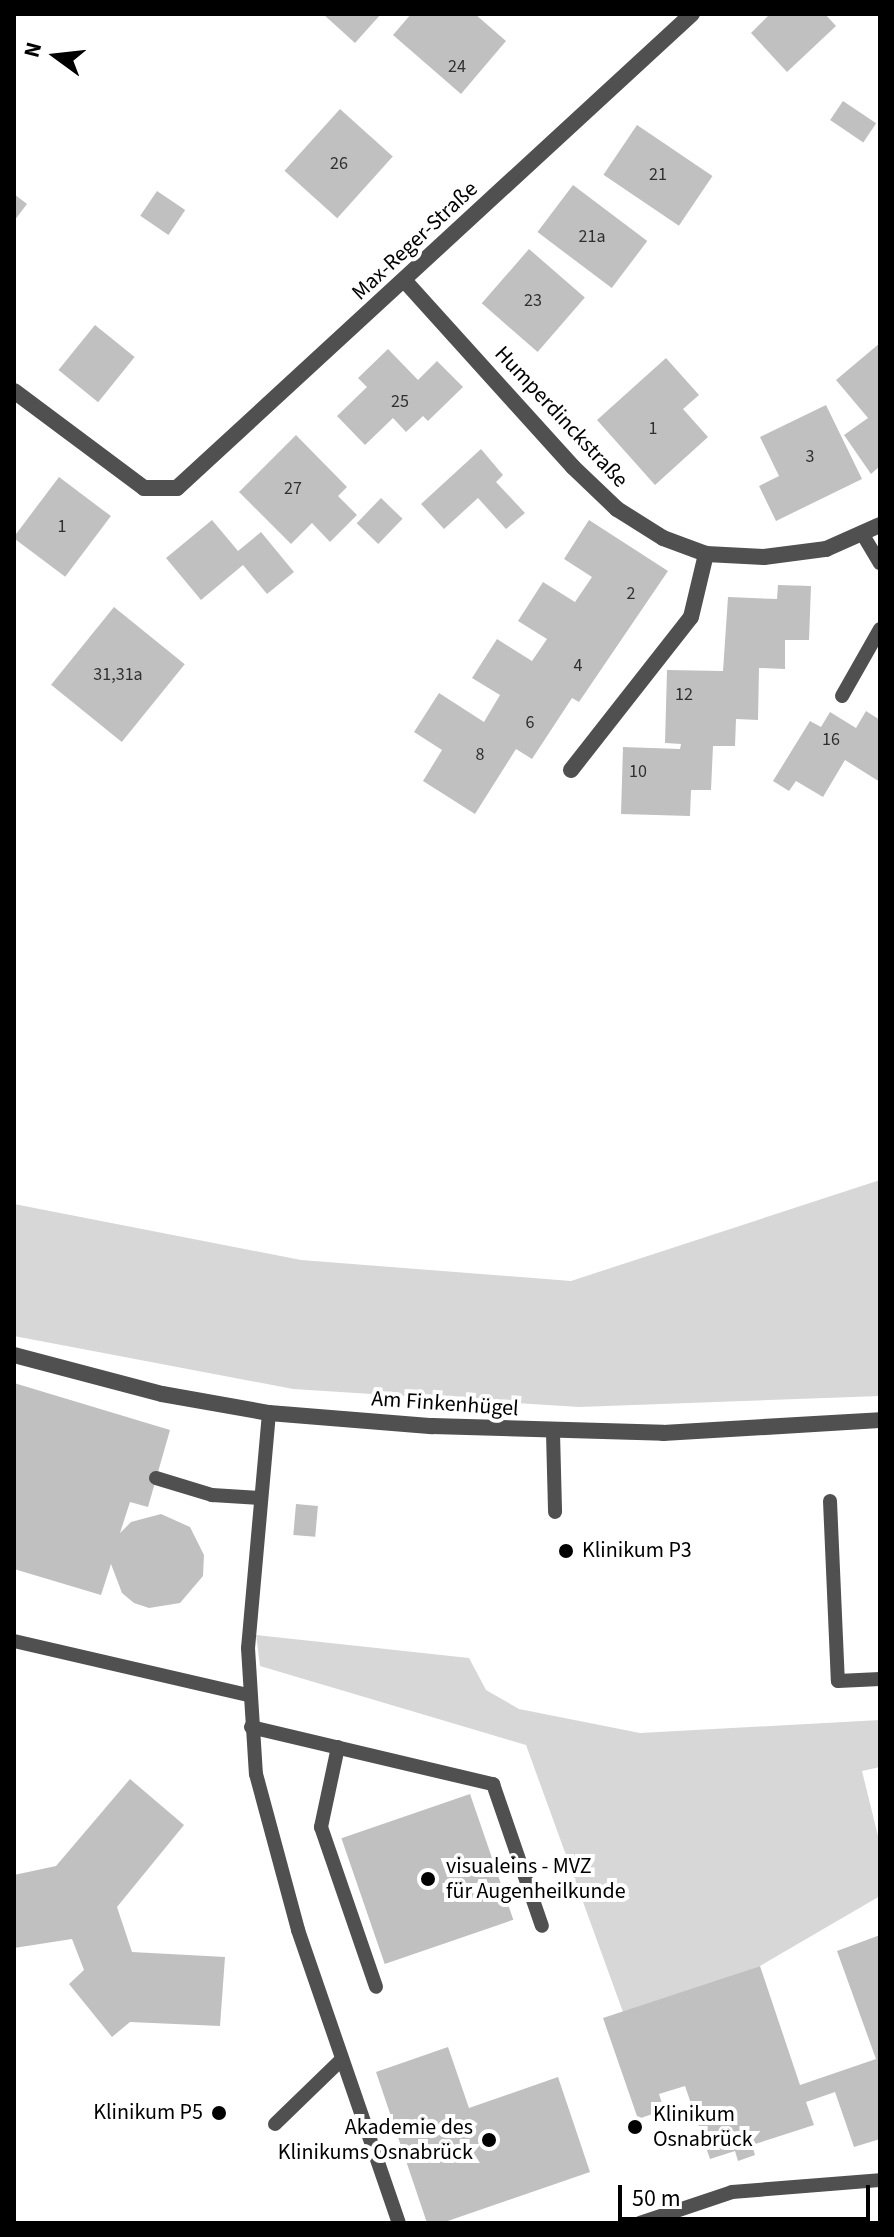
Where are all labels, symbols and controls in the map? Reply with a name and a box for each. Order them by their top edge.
north arrow [16,16,96,96]
text: N [15,39,50,61]
house number: 24 [448,56,466,78]
house number: 26 [330,153,348,175]
house number: 21 [649,164,667,186]
street label: Max-Reger-Straße [347,176,483,306]
house number: 21a [579,226,605,248]
house number: 23 [524,290,542,312]
street label: Humperdinckstraße [489,341,633,493]
house number: 25 [391,391,409,413]
house number: 1 [649,418,657,440]
house number: 3 [806,446,814,468]
house number: 27 [284,478,302,500]
house number: 1 [58,516,66,538]
house number: 2 [627,583,635,605]
house number: 4 [574,655,582,677]
house number: 31,31a [93,664,143,686]
house number: 12 [675,684,693,706]
house number: 6 [526,712,534,734]
house number: 16 [822,729,840,751]
house number: 8 [476,744,484,766]
house number: 10 [629,761,647,783]
street label: Am Finkenhügel [370,1386,520,1422]
place label: Klinikum P3 [582,1538,692,1564]
marker: Klinikum P3 [557,1542,575,1560]
place label: visualeins - MVZ für Augenheilkunde [446,1853,626,1904]
marker: visualeins - MVZ für Augenheilkunde [417,1868,439,1890]
place label: Klinikum P5 [93,2100,203,2126]
place label: Klinikum Osnabrück [653,2101,753,2152]
marker: Klinikum P5 [210,2104,228,2122]
place label: Akademie des Klinikums Osnabrück [278,2114,473,2166]
marker: Klinikum Osnabrück [624,2116,646,2138]
marker: Akademie des Klinikums Osnabrück [480,2131,498,2149]
scale bar [622,2169,874,2219]
text: 50 m [632,2181,681,2216]

